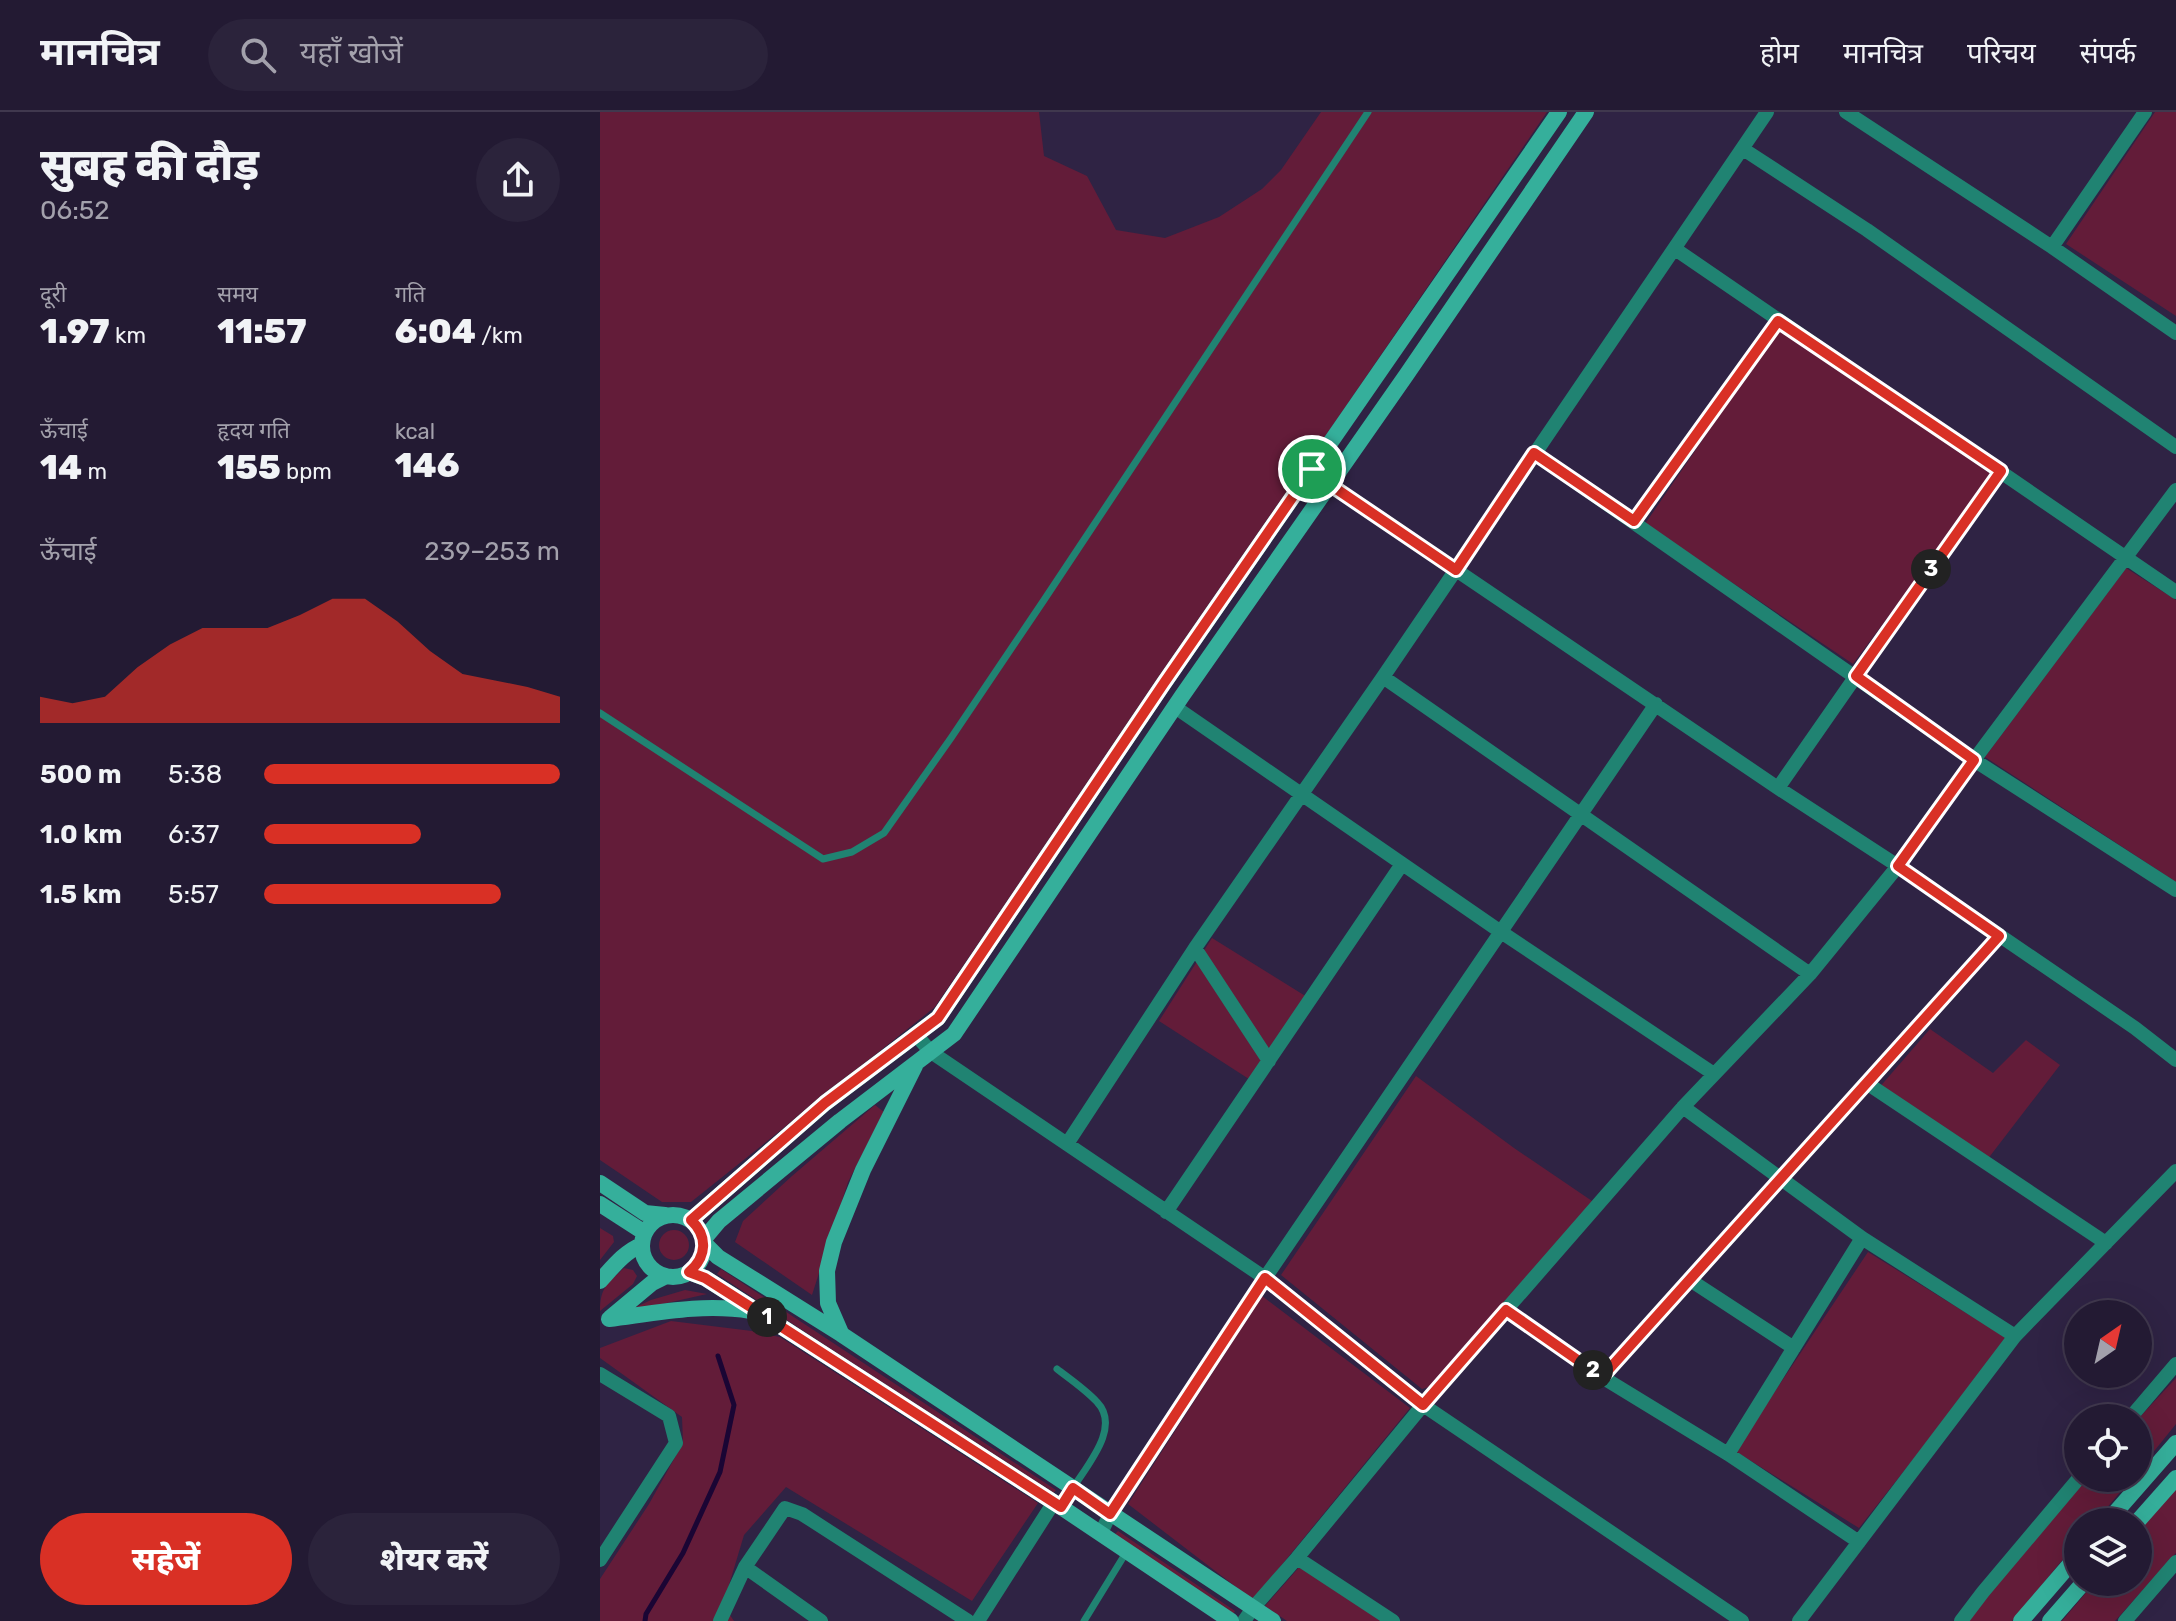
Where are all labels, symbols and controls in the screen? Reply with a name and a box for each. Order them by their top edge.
search box [208,19,768,91]
text: मानचित्र [40,29,160,75]
icon: search [236,33,280,77]
text: यहाँ खोजें [300,35,403,71]
text: होम [1760,37,1799,70]
text: मानचित्र [1843,37,1923,70]
text: परिचय [1967,37,2036,70]
text: संपर्क [2080,37,2136,70]
button: share [476,138,560,222]
text: सुबह की दौड़ [40,139,259,191]
text: 06:52 [40,195,110,226]
text: दूरी [40,281,66,308]
text: समय [217,281,258,308]
text: गति [395,281,425,308]
text: 1.97 [40,311,110,352]
text: 11:57 [217,311,307,352]
text: 6:04 [395,311,476,352]
text: km [110,322,146,349]
text: /km [476,322,523,349]
text: ऊँचाई [40,417,88,444]
text: हृदय गति [217,417,290,444]
text: kcal [395,418,435,445]
pin [1278,435,1346,503]
text: 146 [395,445,460,486]
text: 14 [40,447,82,488]
text: 155 [217,447,281,488]
icon: arrive [1290,447,1334,491]
text: m [82,458,107,485]
text: bpm [281,458,332,485]
text: ऊँचाई [40,536,96,567]
text: 239–253 m [424,536,560,567]
pin: 3 [1911,549,1951,589]
text: 3 [1924,555,1938,582]
text: 500 m [40,759,122,790]
text: 5:38 [168,759,222,790]
text: 1.0 km [40,819,122,850]
text: 6:37 [168,819,219,850]
text: 1.5 km [40,879,122,910]
text: 5:57 [168,879,219,910]
pin: 1 [747,1297,787,1337]
north arrow [2064,1300,2152,1388]
map controls [2064,1300,2152,1596]
text: 1 [762,1303,772,1330]
pin: 2 [1573,1350,1613,1390]
text: 2 [1586,1356,1600,1383]
button: locate [2064,1404,2152,1492]
button: layers [2064,1508,2152,1596]
button: सहेजें [40,1513,292,1605]
button: शेयर करें [308,1513,560,1605]

